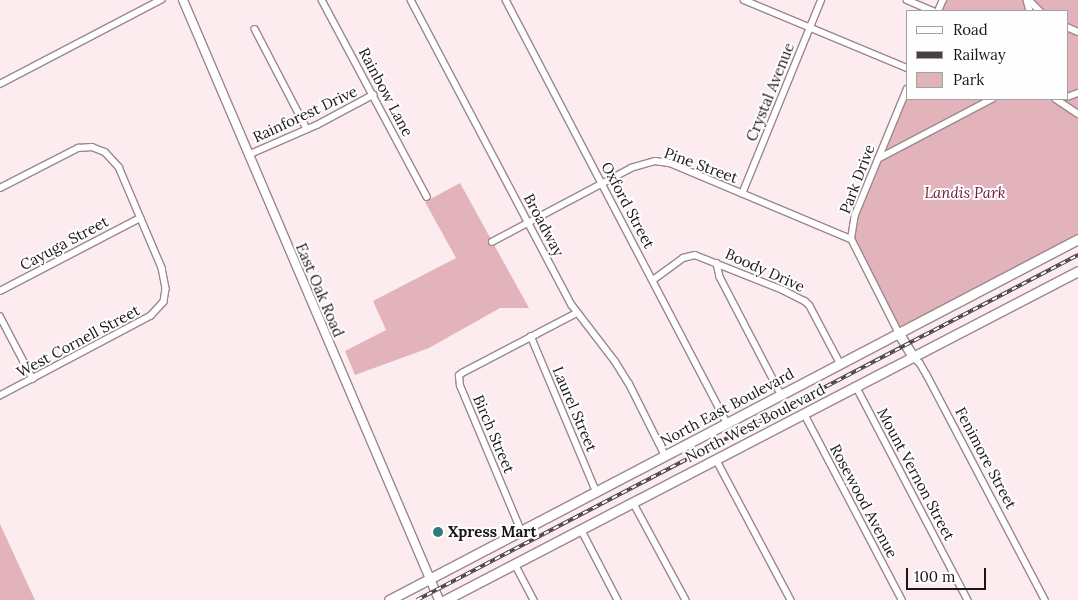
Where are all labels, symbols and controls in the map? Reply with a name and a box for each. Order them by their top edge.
legend [906,10,1068,100]
text: Road [953,20,988,39]
street label: Crystal Avenue [742,40,798,144]
street label: Rainbow Lane [355,45,417,139]
text: Railway [953,45,1006,64]
text: Park [953,70,984,89]
street label: Rainforest Drive [250,82,360,146]
street label: Park Drive [836,142,878,216]
street label: Pine Street [662,143,740,187]
street label: Oxford Street [598,159,658,251]
park label: Landis Park [924,184,1006,202]
street label: Broadway [520,191,568,259]
street label: Cayuga Street [17,212,111,274]
street label: East Oak Road [292,240,348,340]
street label: Boody Drive [722,244,808,296]
street label: West Cornell Street [13,301,143,381]
street label: Laurel Street [549,364,601,454]
street label: North East Boulevard [657,364,797,450]
street label: North West Boulevard [682,380,828,466]
street label: Birch Street [469,392,519,476]
street label: Fenimore Street [952,404,1020,512]
street label: Mount Vernon Street [873,405,959,543]
street label: Rosewood Avenue [826,441,902,561]
place label: Xpress Mart [448,523,537,541]
marker: Xpress Mart [432,526,444,538]
scale bar [908,558,988,590]
text: 100 m [914,567,955,586]

